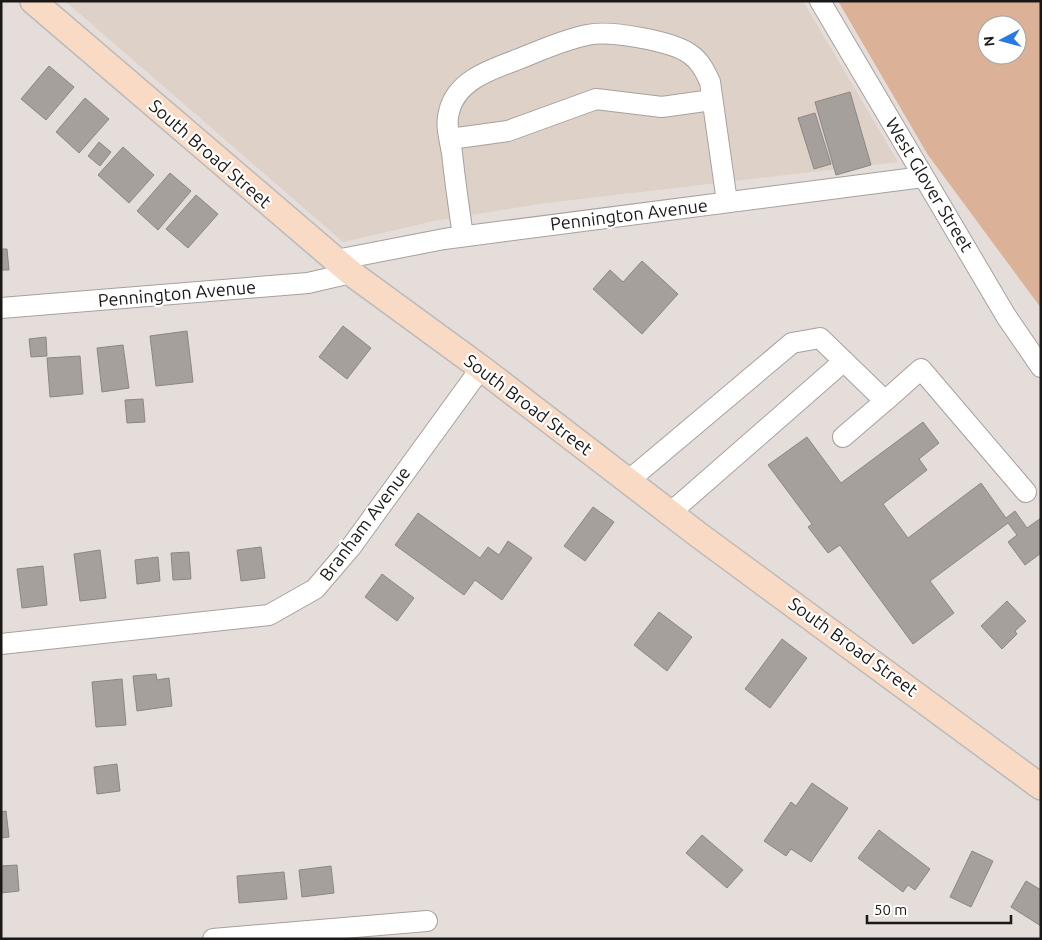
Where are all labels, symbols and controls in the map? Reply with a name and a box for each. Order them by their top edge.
north arrow [977,15,1027,65]
text: N [981,35,998,47]
street label: South Broad Street [146,95,276,212]
street label: West Glover Street [882,114,978,255]
street label: Pennington Avenue [549,194,709,234]
street label: Pennington Avenue [97,276,257,310]
street label: South Broad Street [461,350,596,459]
street label: Branham Avenue [315,462,414,584]
street label: South Broad Street [785,593,922,700]
scale bar [867,892,1011,924]
text: 50 m [874,901,907,918]

